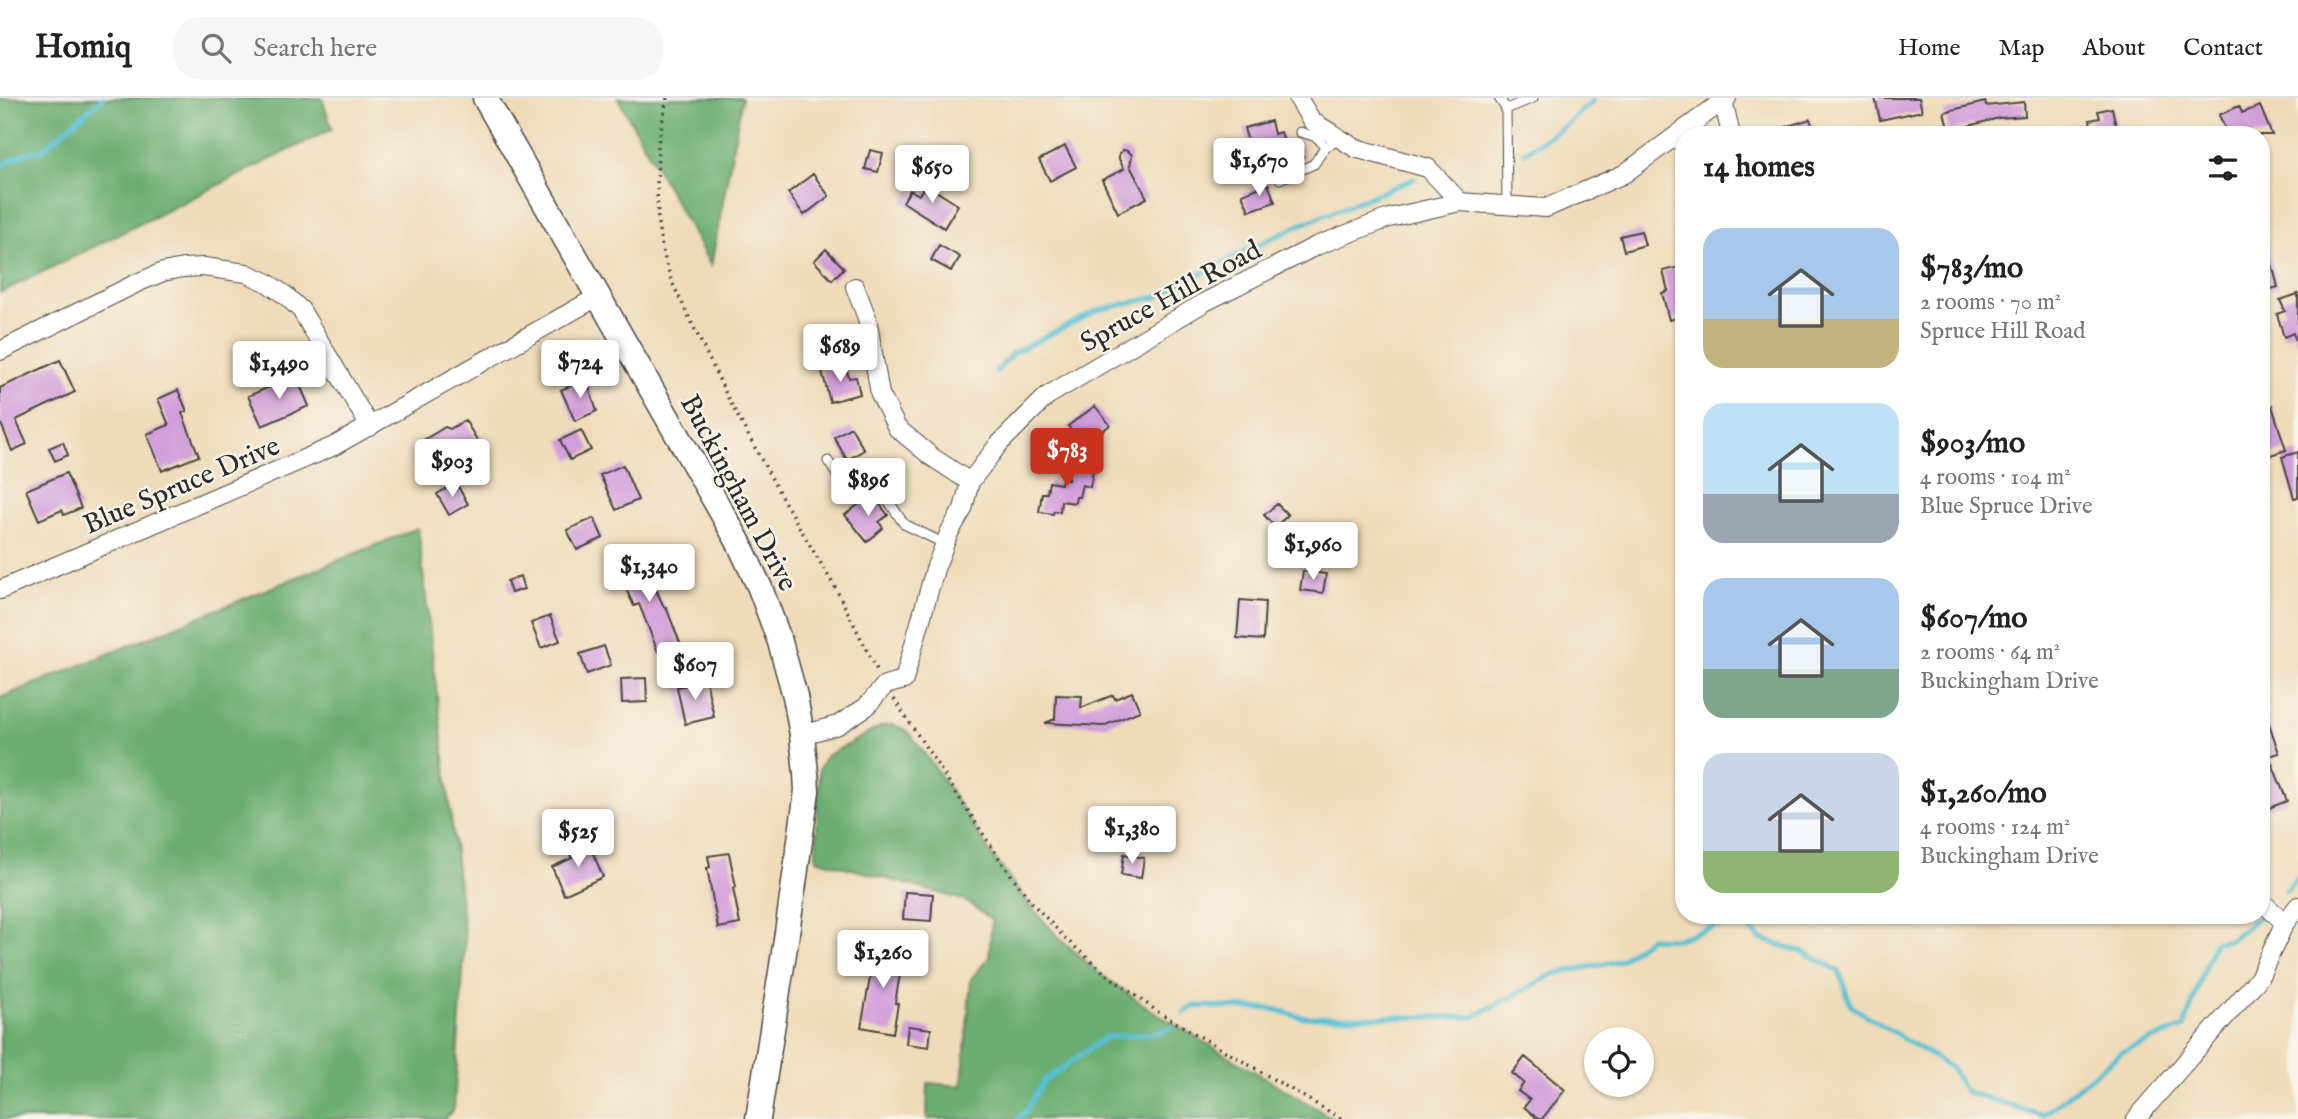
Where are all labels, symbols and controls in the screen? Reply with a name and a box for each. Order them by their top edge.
search box [173,17,663,80]
text: Homiq [35,27,131,69]
icon: search [197,29,235,67]
text: Search here [253,32,377,65]
text: Home [1898,33,1961,64]
text: Map [1999,33,2045,64]
text: About [2083,33,2145,64]
text: Contact [2183,33,2263,64]
pin: $1,670 [1202,139,1316,198]
pin: $650 [891,146,973,205]
text: $1,670 [1229,146,1289,175]
text: 14 homes [1703,149,1815,187]
icon: filters [2204,149,2242,187]
text: $650 [911,153,953,182]
street label: Spruce Hill Road [1075,233,1268,361]
text: $783/mo [1920,250,2023,288]
icon: home [1759,256,1843,340]
text: 2 rooms · 70 m² [1920,288,2061,317]
text: Spruce Hill Road [1920,317,2086,346]
pin: $689 [799,324,881,384]
text: $689 [819,332,861,361]
pin: $724 [539,341,621,400]
pin: $1,490 [222,342,336,401]
text: $724 [557,348,603,377]
text: $1,490 [249,349,309,378]
street label: Buckingham Drive [671,389,804,598]
text: $903/mo [1920,425,2025,463]
pin: $783 [1026,428,1108,488]
street label: Blue Spruce Drive [79,429,286,543]
icon: home [1759,431,1843,515]
text: $783 [1046,436,1088,465]
pin: $903 [411,440,493,499]
text: $903 [431,447,473,476]
pin: $896 [827,458,909,518]
text: 4 rooms · 104 m² [1920,463,2071,492]
text: $896 [847,466,889,495]
text: Blue Spruce Drive [1920,492,2092,521]
pin: $1,960 [1256,522,1370,582]
text: $1,960 [1284,530,1342,559]
pin: $1,340 [592,545,706,604]
text: $1,340 [620,552,678,581]
text: $607/mo [1920,600,2028,638]
icon: home [1759,606,1843,690]
text: 2 rooms · 64 m² [1920,638,2060,667]
pin: $607 [654,642,736,702]
text: $607 [673,650,717,679]
text: Buckingham Drive [1920,667,2099,696]
text: $1,260/mo [1920,775,2047,813]
icon: home [1759,781,1843,865]
pin: $1,380 [1075,806,1189,866]
pin: $525 [537,810,619,869]
text: 4 rooms · 124 m² [1920,813,2070,842]
text: $1,380 [1104,814,1160,843]
text: $525 [558,817,598,846]
text: Buckingham Drive [1920,842,2099,871]
pin: $1,260 [826,930,940,990]
text: $1,260 [853,938,913,967]
map controls [1584,1027,1654,1097]
button: locate [1584,1027,1654,1097]

